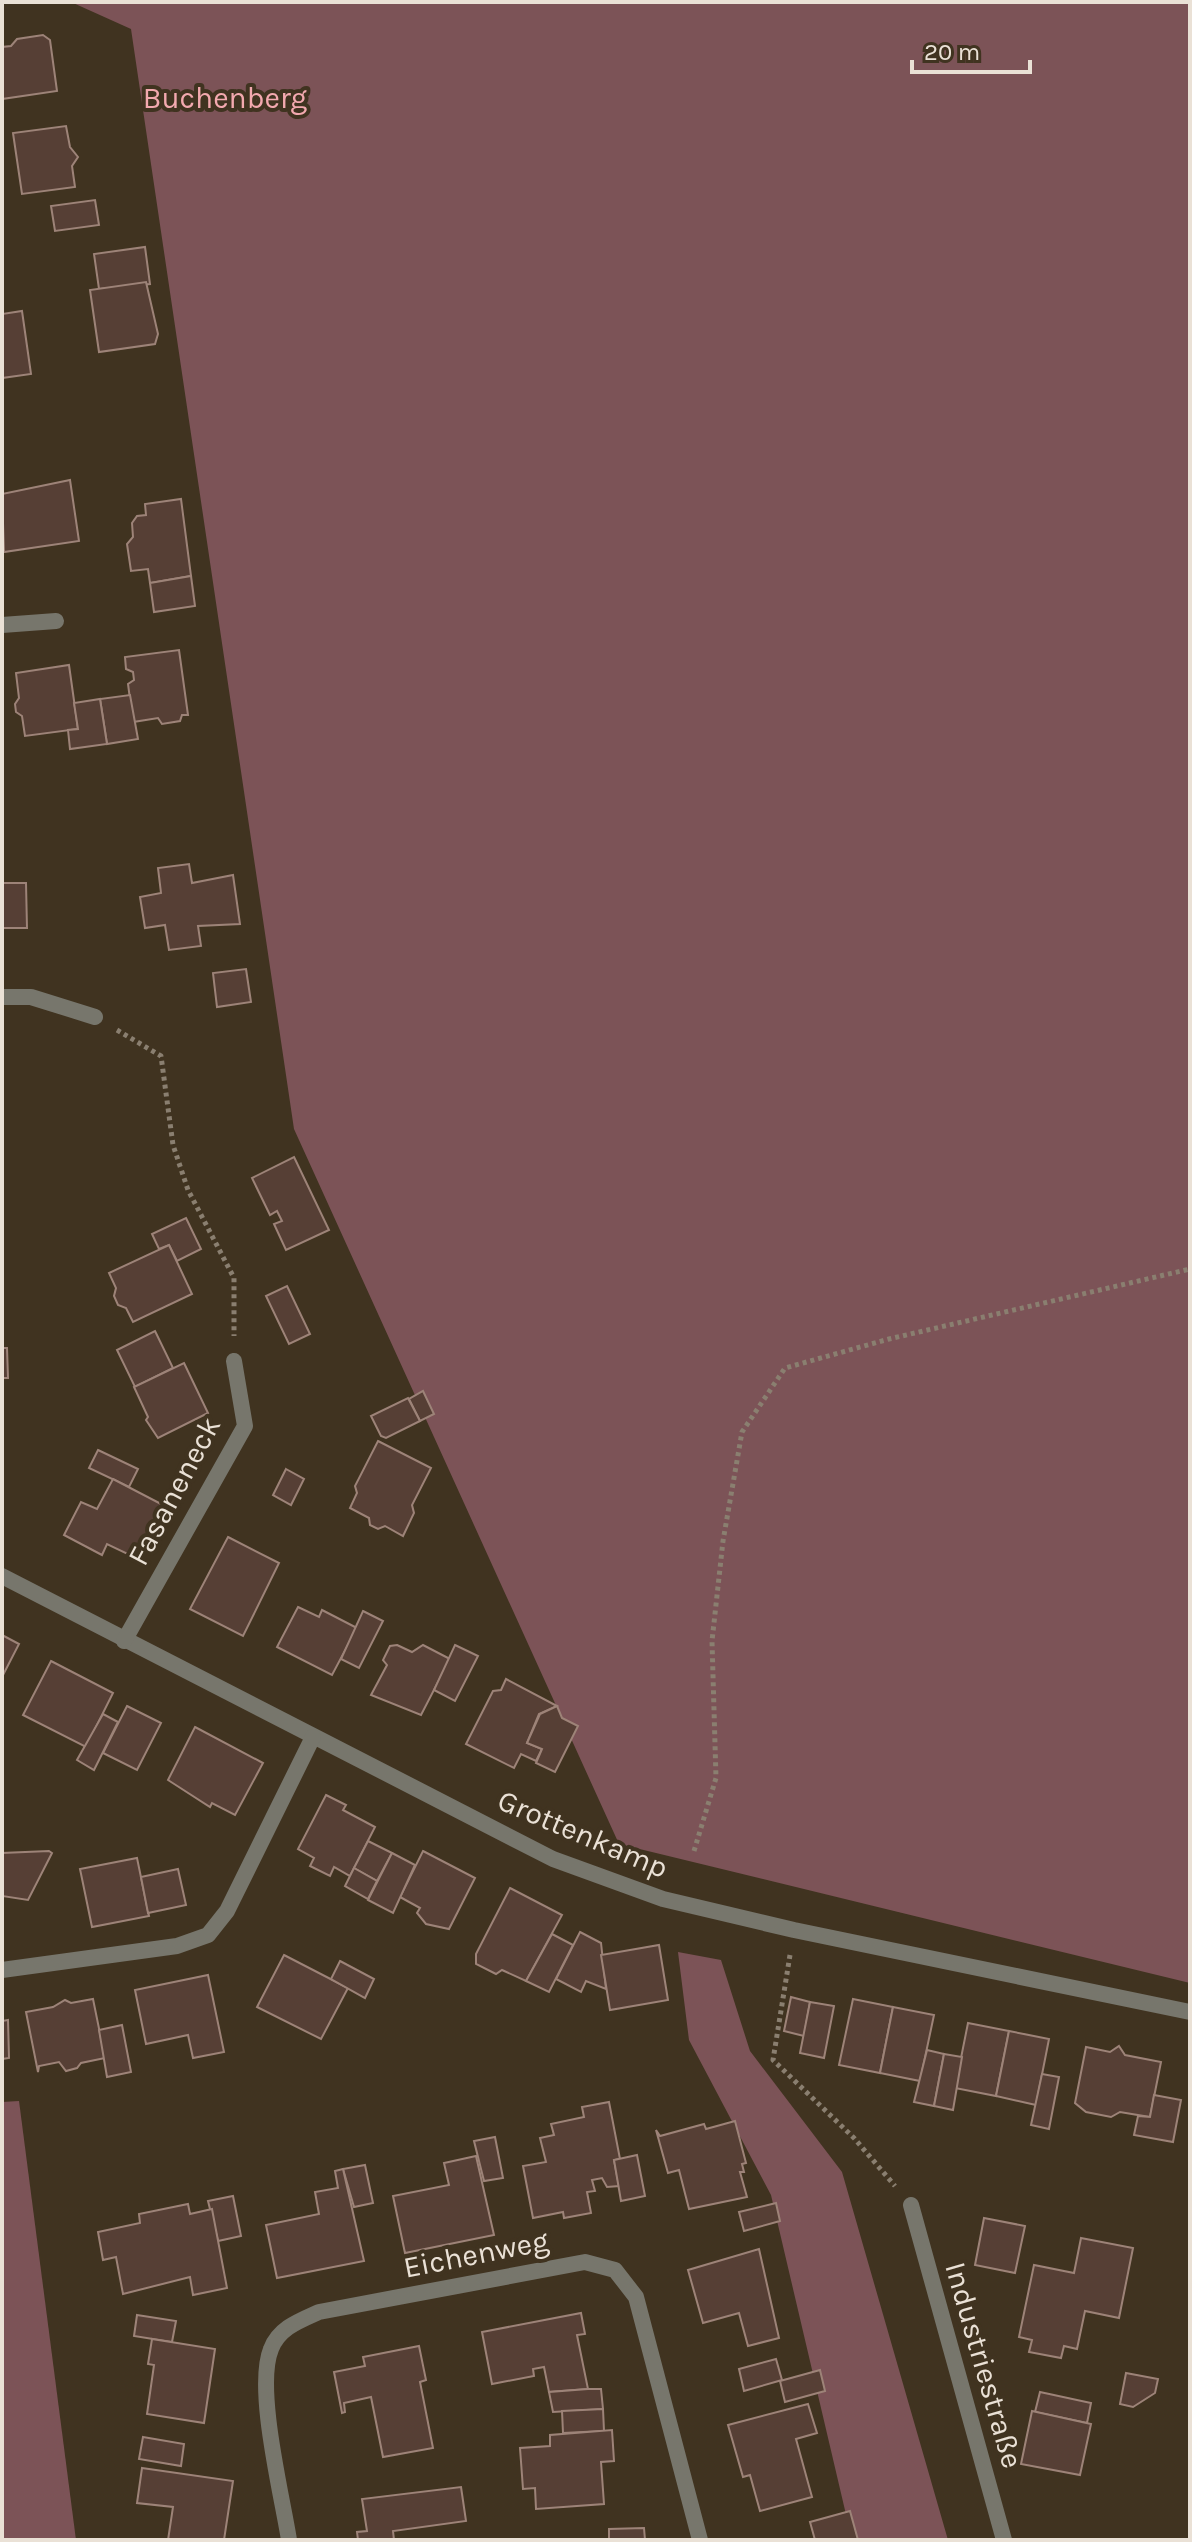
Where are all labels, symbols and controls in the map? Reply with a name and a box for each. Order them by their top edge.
scale bar [912,24,1030,74]
text: 20 m [924,38,980,66]
park label: Buchenberg [143,80,307,116]
street label: Fasaneneck [120,1410,228,1572]
street label: Grottenkamp [492,1782,674,1886]
street label: Eichenweg [400,2222,552,2286]
street label: Industriestraße [937,2258,1031,2472]

